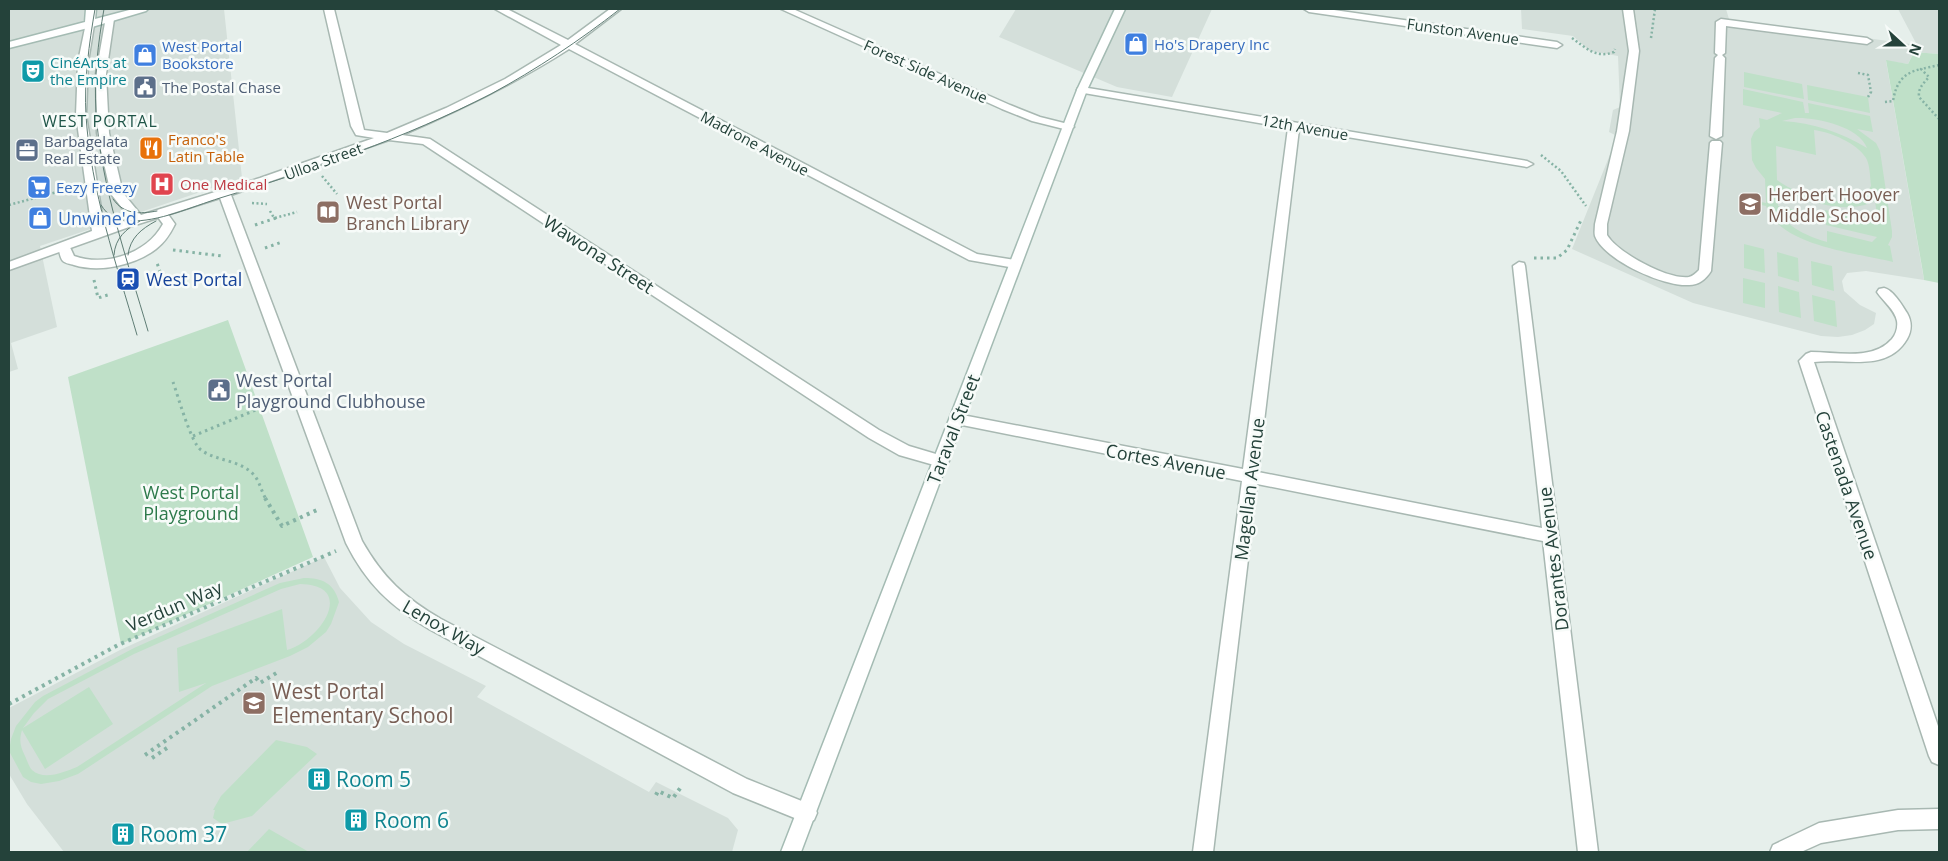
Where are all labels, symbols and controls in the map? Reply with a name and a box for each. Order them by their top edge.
street label: Funston Avenue [1406,13,1520,49]
north arrow [1878,20,1928,70]
shop icon: Ho's Drapery Inc [1123,31,1149,57]
place label: Ho's Drapery Inc [1154,34,1269,54]
street label: Forest Side Avenue [861,35,991,107]
place label: West Portal Bookstore [162,36,242,73]
text: N [1905,41,1927,59]
shop icon: West Portal Bookstore [132,42,158,68]
place label: CinéArts at the Empire [50,52,127,89]
theatre icon: CinéArts at the Empire [20,58,46,84]
public building icon: The Postal Chase [132,74,158,100]
place label: The Postal Chase [162,77,281,97]
street label: Madrone Avenue [697,106,813,180]
district label: WEST PORTAL [42,110,158,132]
street label: 12th Avenue [1260,110,1350,144]
place label: Franco's Latin Table [168,129,244,166]
place label: Barbagelata Real Estate [44,131,128,168]
restaurant icon: Franco's Latin Table [138,135,164,161]
office icon: Barbagelata Real Estate [14,137,40,163]
street label: Ulloa Street [281,138,365,184]
hospital icon: One Medical [149,171,175,197]
supermarket icon: Eezy Freezy [26,174,52,200]
place label: One Medical [180,174,267,194]
place label: Eezy Freezy [56,177,137,197]
place label: Herbert Hoover Middle School [1768,182,1900,227]
place label: West Portal Branch Library [346,190,470,235]
school or university icon: Herbert Hoover Middle School [1737,191,1763,217]
library icon: West Portal Branch Library [315,199,341,225]
shop icon: Unwine'd [27,205,53,231]
place label: Unwine'd [58,206,137,230]
street label: Wawona Street [539,209,659,299]
station icon: West Portal [115,266,141,292]
place label: West Portal [146,267,242,291]
place label: West Portal Playground Clubhouse [236,368,426,413]
street label: Taraval Street [921,371,985,487]
public building icon: West Portal Playground Clubhouse [206,377,232,403]
street label: Castenada Avenue [1810,407,1884,563]
street label: Magellan Avenue [1228,416,1270,562]
street label: Cortes Avenue [1104,438,1228,484]
park label: West Portal Playground [143,480,239,525]
street label: Dorantes Avenue [1532,486,1574,632]
street label: Verdun Way [123,575,226,637]
street label: Lenox Way [399,594,490,661]
place label: West Portal Elementary School [272,677,454,729]
school or university icon: West Portal Elementary School [241,690,267,716]
place label: Room 5 [336,765,411,793]
building icon: Room 5 [306,766,332,792]
place label: Room 6 [374,806,449,834]
building icon: Room 6 [343,807,369,833]
place label: Room 37 [140,820,227,848]
building icon: Room 37 [110,821,136,847]

